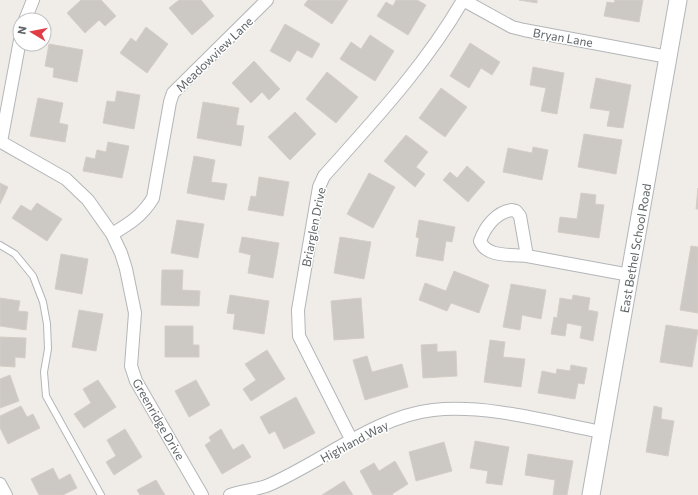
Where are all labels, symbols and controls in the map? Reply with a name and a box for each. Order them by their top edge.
north arrow [12,12,52,52]
street label: Meadowview Lane [173,14,255,94]
text: N [15,25,29,35]
street label: Bryan Lane [532,25,594,49]
street label: East Bethel School Road [617,182,653,314]
street label: Briarglen Drive [298,186,328,268]
street label: Greenridge Drive [130,376,188,462]
street label: Highland Way [318,417,390,465]

